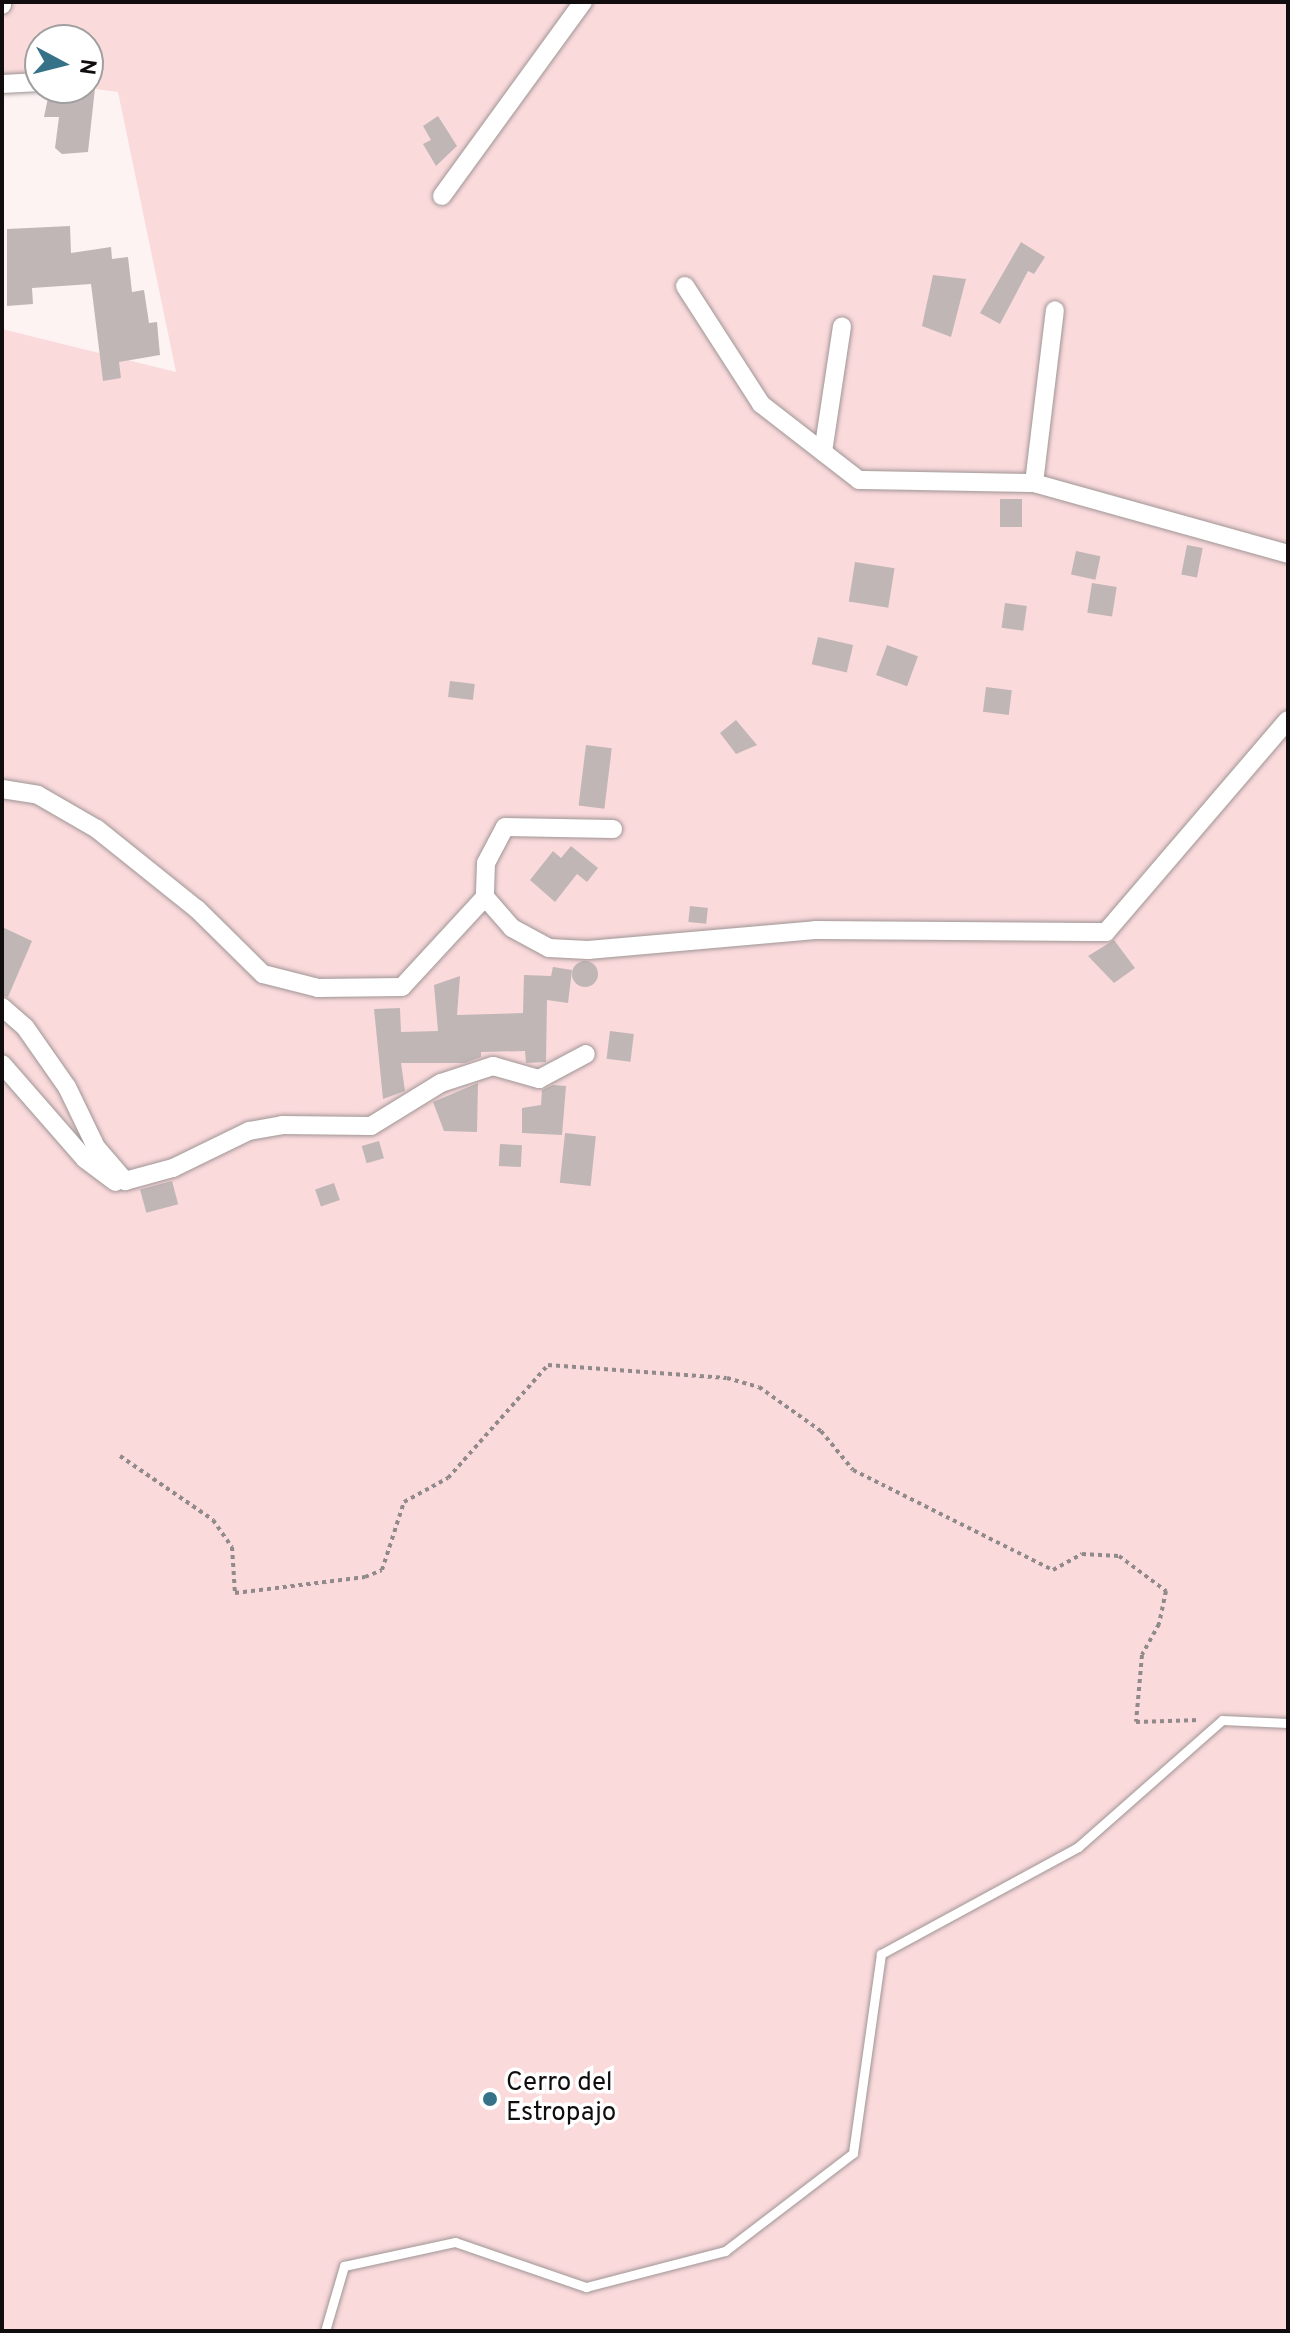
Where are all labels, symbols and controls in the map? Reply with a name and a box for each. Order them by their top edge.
north arrow [24,24,104,104]
text: N [72,57,101,76]
place label: Cerro del Estropajo [506,2068,616,2130]
marker: Cerro del Estropajo [481,2090,499,2108]

